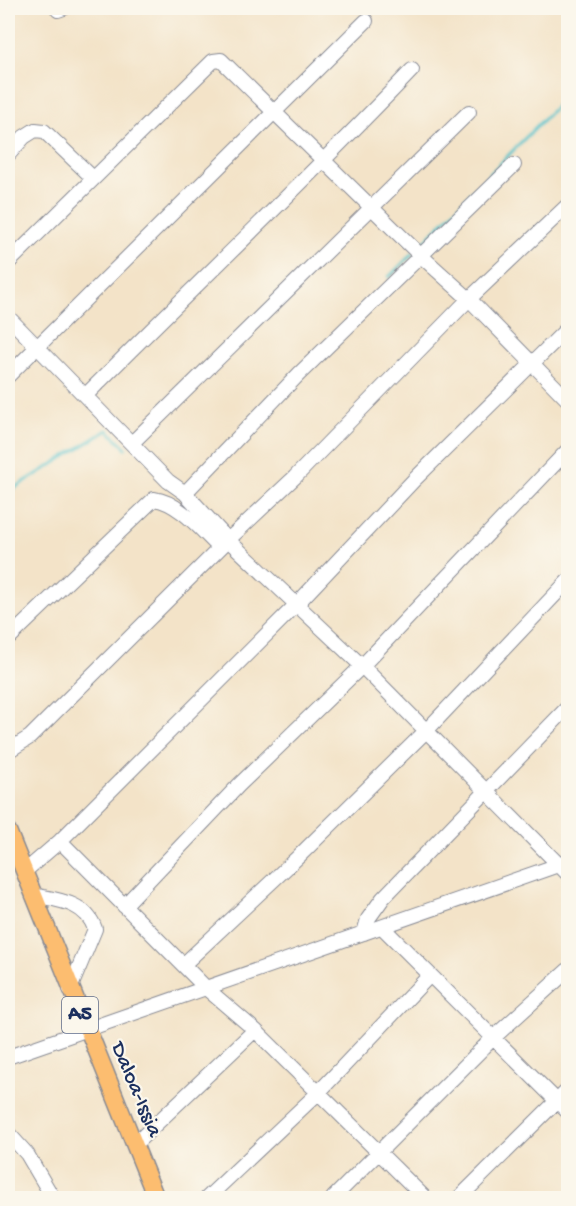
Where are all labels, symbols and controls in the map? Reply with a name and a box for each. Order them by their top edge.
road number: A5 [62,997,98,1033]
street label: Daloa-Issia [103,1037,167,1142]

